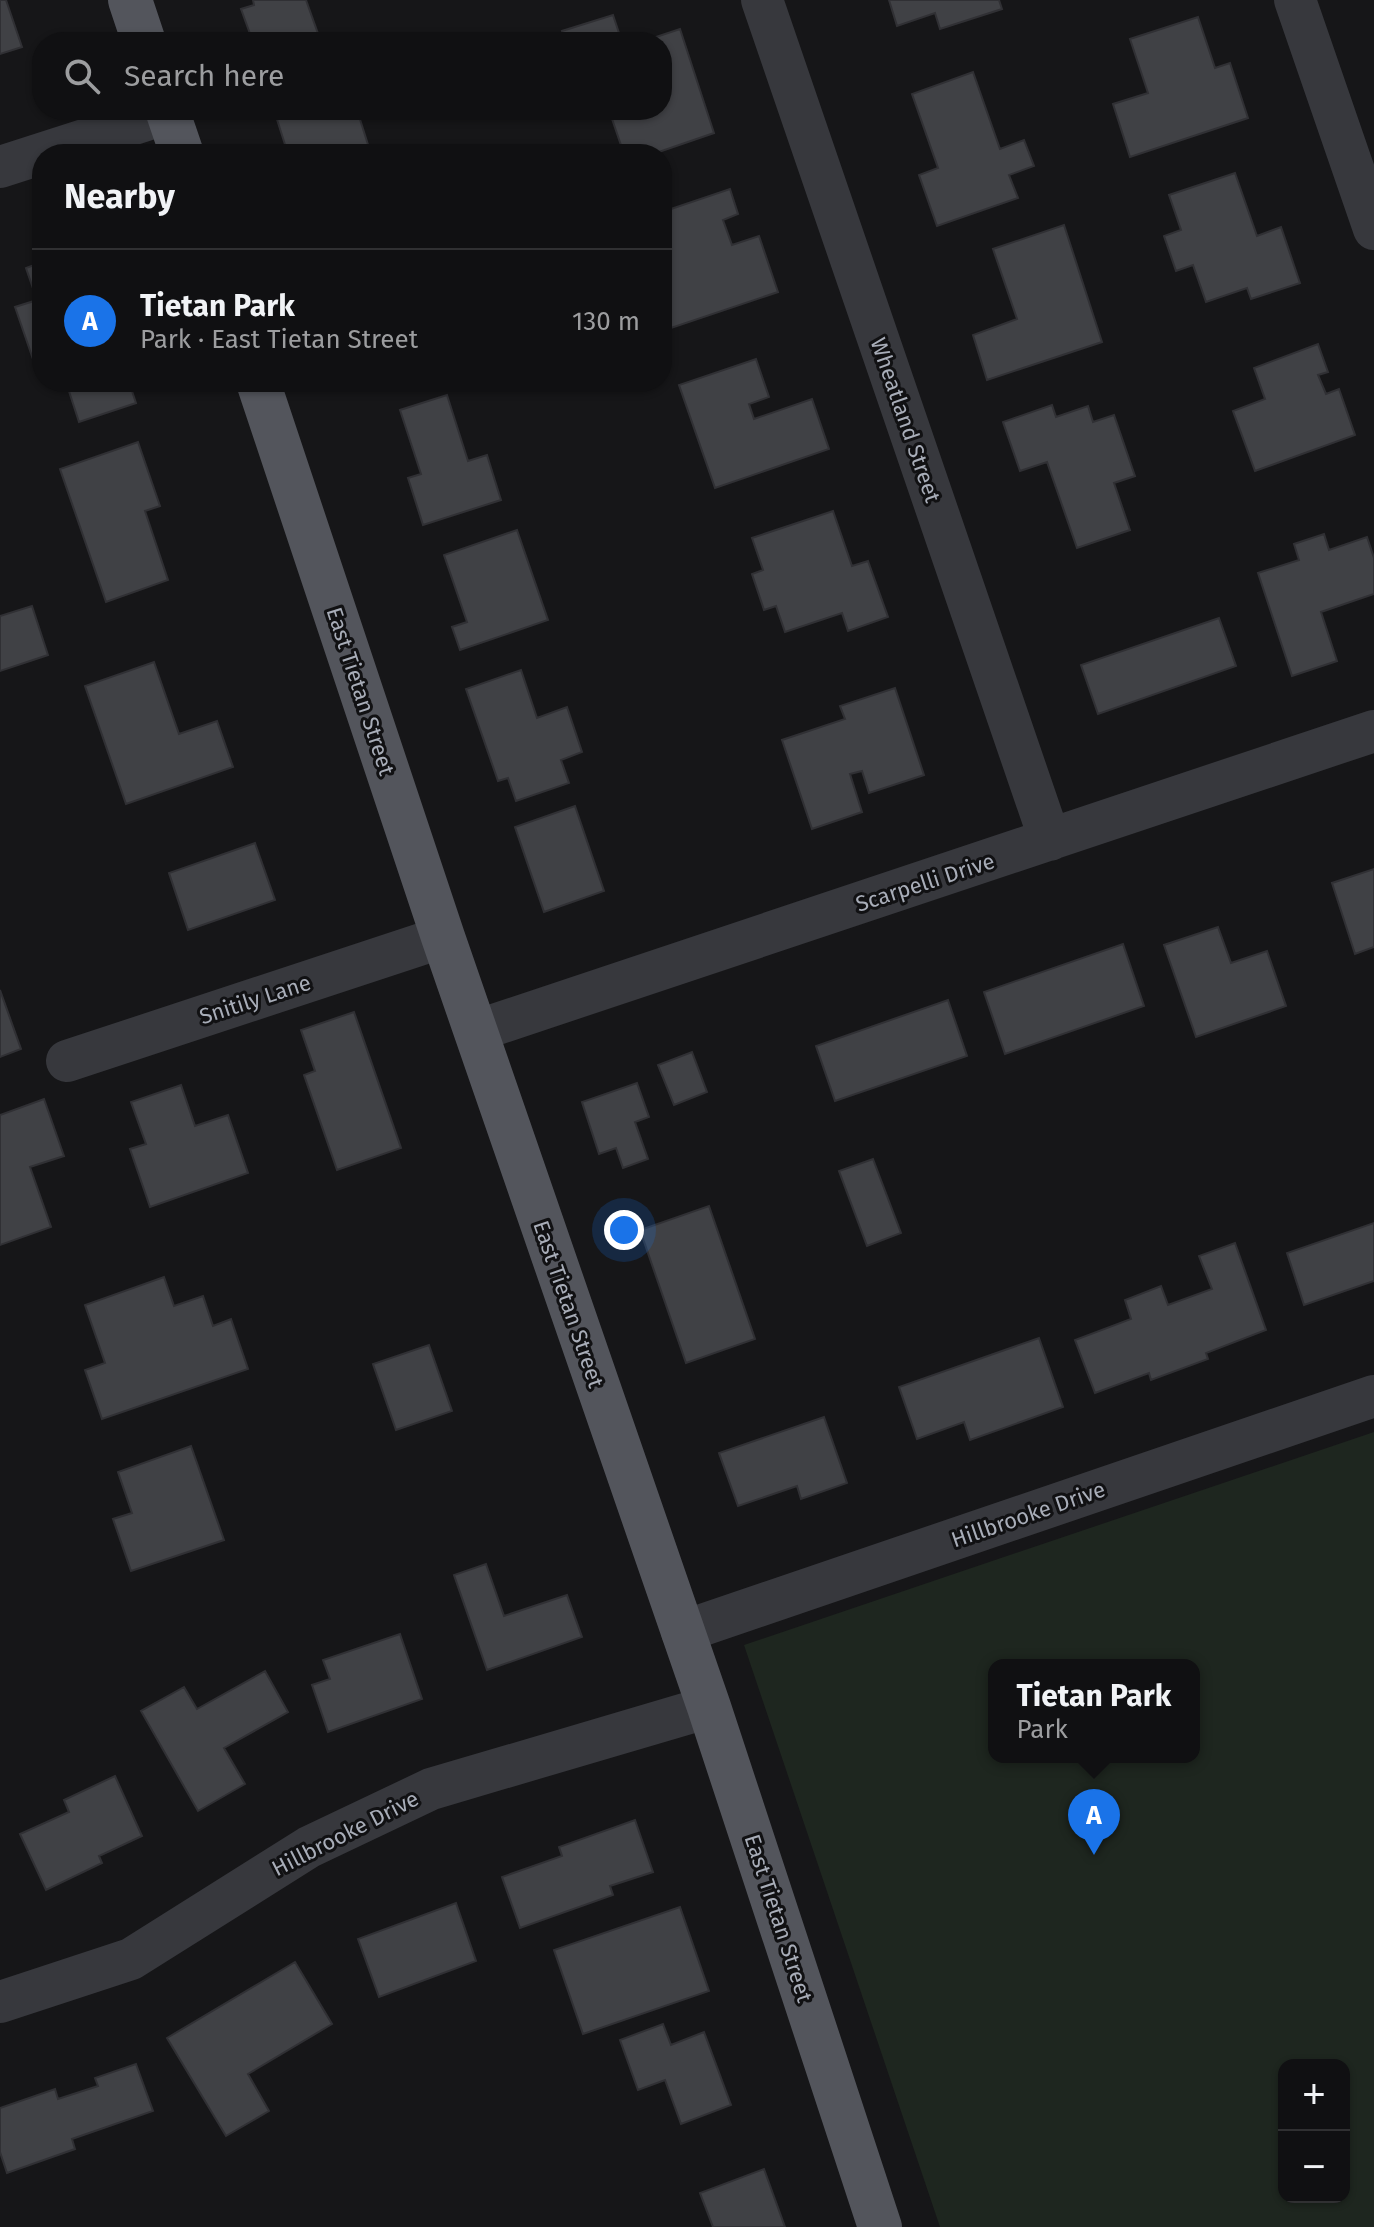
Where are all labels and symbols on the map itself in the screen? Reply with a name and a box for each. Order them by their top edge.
street label: Wheatland Street [865,334,946,506]
street label: East Tietan Street [321,604,400,779]
street label: Scarpelli Drive [852,847,998,918]
street label: Snitily Lane [196,969,314,1030]
your location [604,1210,644,1250]
street label: East Tietan Street [527,1217,610,1391]
street label: Hillbrooke Drive [948,1475,1109,1553]
street label: Hillbrooke Drive [267,1785,423,1882]
pin: A [1068,1789,1120,1855]
street label: East Tietan Street [739,1831,818,2006]

